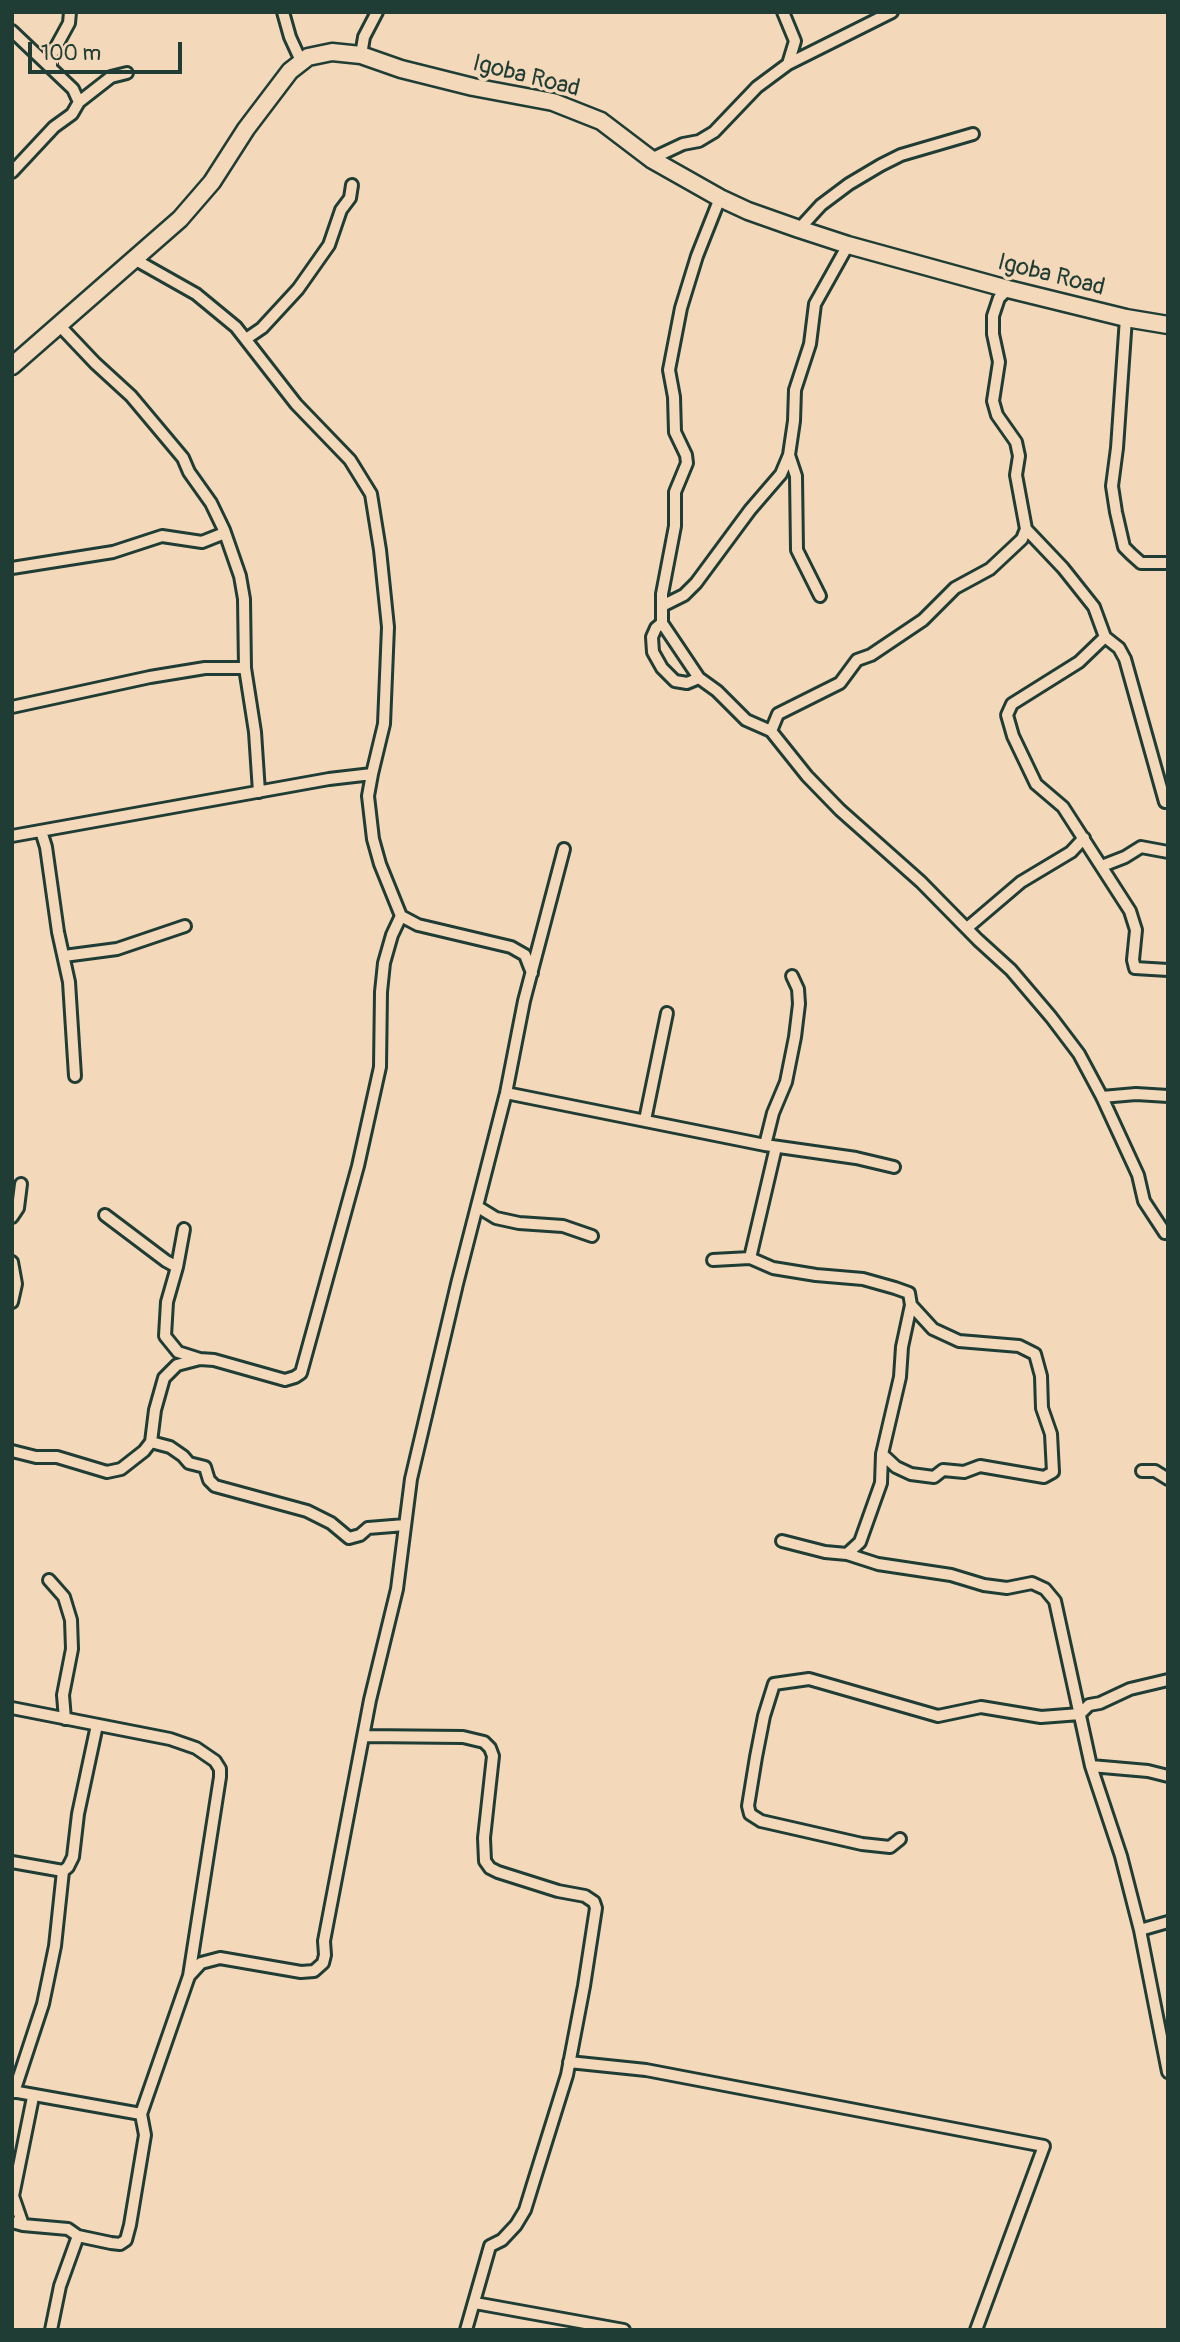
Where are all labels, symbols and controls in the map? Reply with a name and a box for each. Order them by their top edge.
scale bar [32,28,186,72]
text: 100 m [41,40,101,67]
street label: Igoba Road [469,50,583,104]
street label: Igoba Road [994,249,1108,303]

